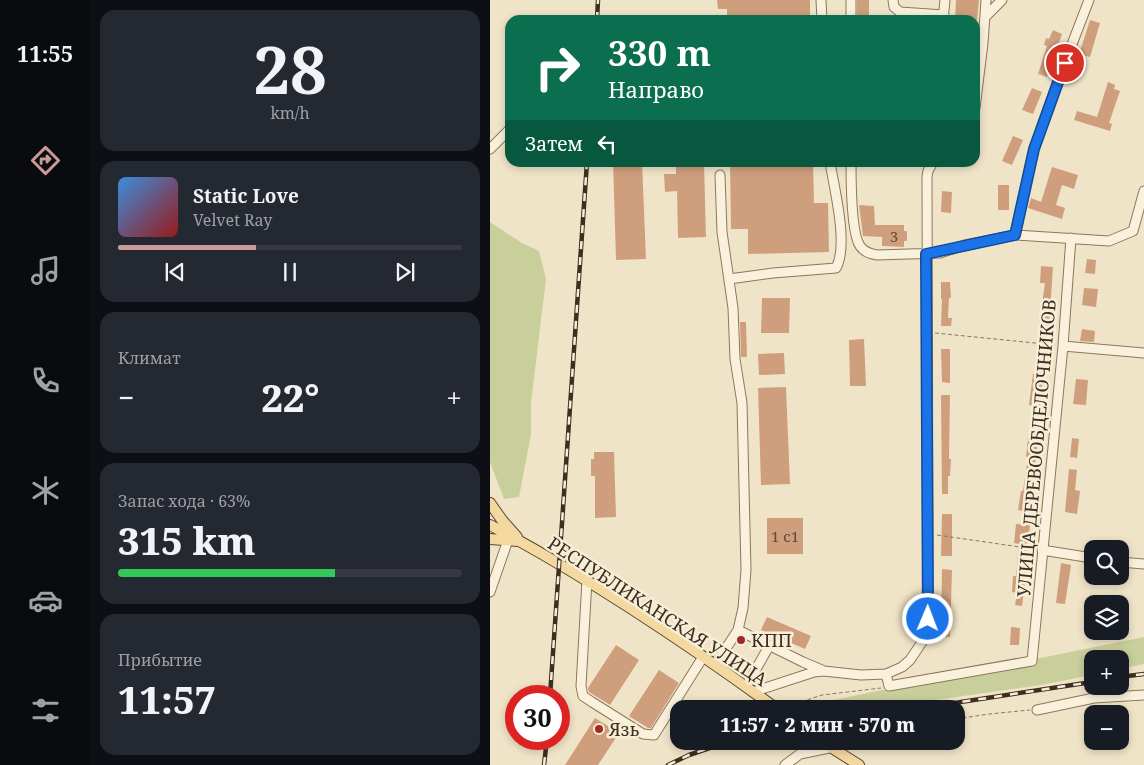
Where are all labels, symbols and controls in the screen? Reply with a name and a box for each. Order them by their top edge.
text: 28 [253,25,327,113]
text: 330 m [608,29,711,76]
icon: right [525,35,590,100]
text: 11:55 [17,38,73,68]
pin [1044,42,1086,84]
icon: arrive [1051,49,1079,77]
text: Направо [608,74,704,104]
text: km/h [270,102,310,124]
icon: left [593,130,621,158]
text: Затем [525,131,583,157]
icon: directions [28,143,63,178]
text: Static Love [193,183,299,209]
text: Velvet Ray [193,209,272,231]
house number: 3 [890,226,898,246]
icon: music [28,253,63,288]
icon: previous [161,258,189,286]
icon: pause [276,258,304,286]
icon: next [391,258,419,286]
street label: УЛИЦА ДЕРЕВООБДЕЛОЧНИКОВ [1011,298,1061,598]
text: Климат [118,347,181,369]
icon: phone [28,363,63,398]
text: 22° [261,371,319,423]
text: − [118,378,134,416]
text: + [446,378,462,416]
icon: climate [28,473,63,508]
text: Запас хода · 63% [118,490,250,512]
text: 315 km [118,514,256,566]
house number: 1 с1 [771,526,799,546]
street label: РЕСПУБЛИКАНСКАЯ УЛИЦА [544,531,773,691]
map controls [1084,540,1129,750]
button: search [1084,540,1129,585]
icon: car [28,583,63,618]
position arrow [901,592,953,644]
button: layers [1084,595,1129,640]
place label: КПП [751,628,792,652]
marker: КПП [735,634,747,646]
text: Прибытие [118,649,202,671]
button: + [1084,650,1129,695]
text: 11:57 [118,673,216,725]
speed limit sign: 30 [505,685,570,750]
icon: filters [28,693,63,728]
button: − [1084,705,1129,750]
text: 11:57 · 2 мин · 570 m [720,712,915,738]
place label: Язь [608,717,639,741]
marker: Язь [593,723,605,735]

